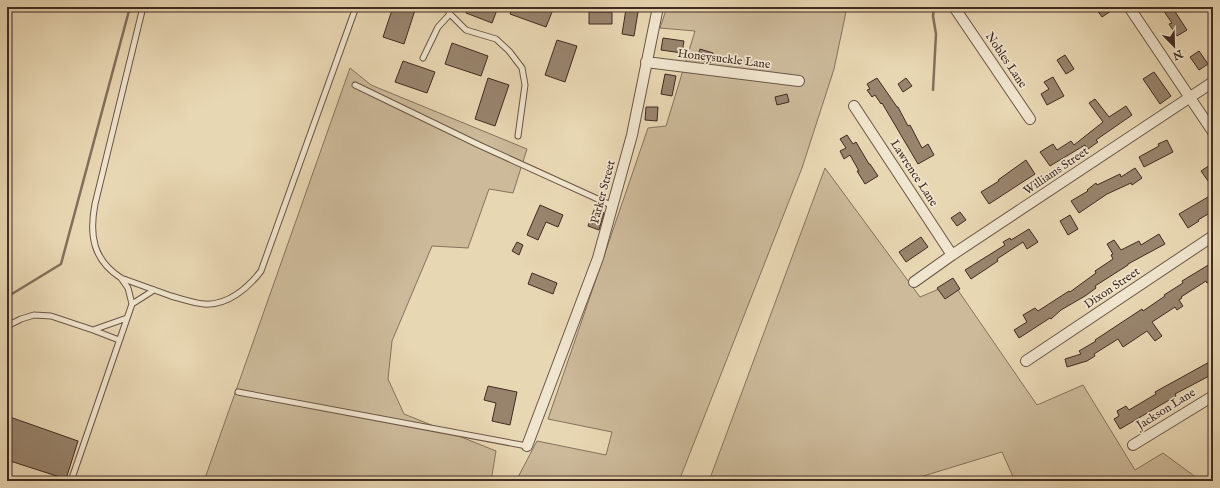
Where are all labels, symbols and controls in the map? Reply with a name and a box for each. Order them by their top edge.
north arrow [1154,26,1194,66]
street label: Nobles Lane [982,29,1030,91]
street label: Honeysuckle Lane [677,46,772,72]
text: N [1170,46,1186,63]
street label: Lawrence Lane [887,137,941,210]
street label: Williams Street [1020,144,1092,198]
street label: Parker Street [587,159,619,225]
street label: Dixon Street [1081,264,1143,312]
street label: Jackson Lane [1132,385,1199,435]

